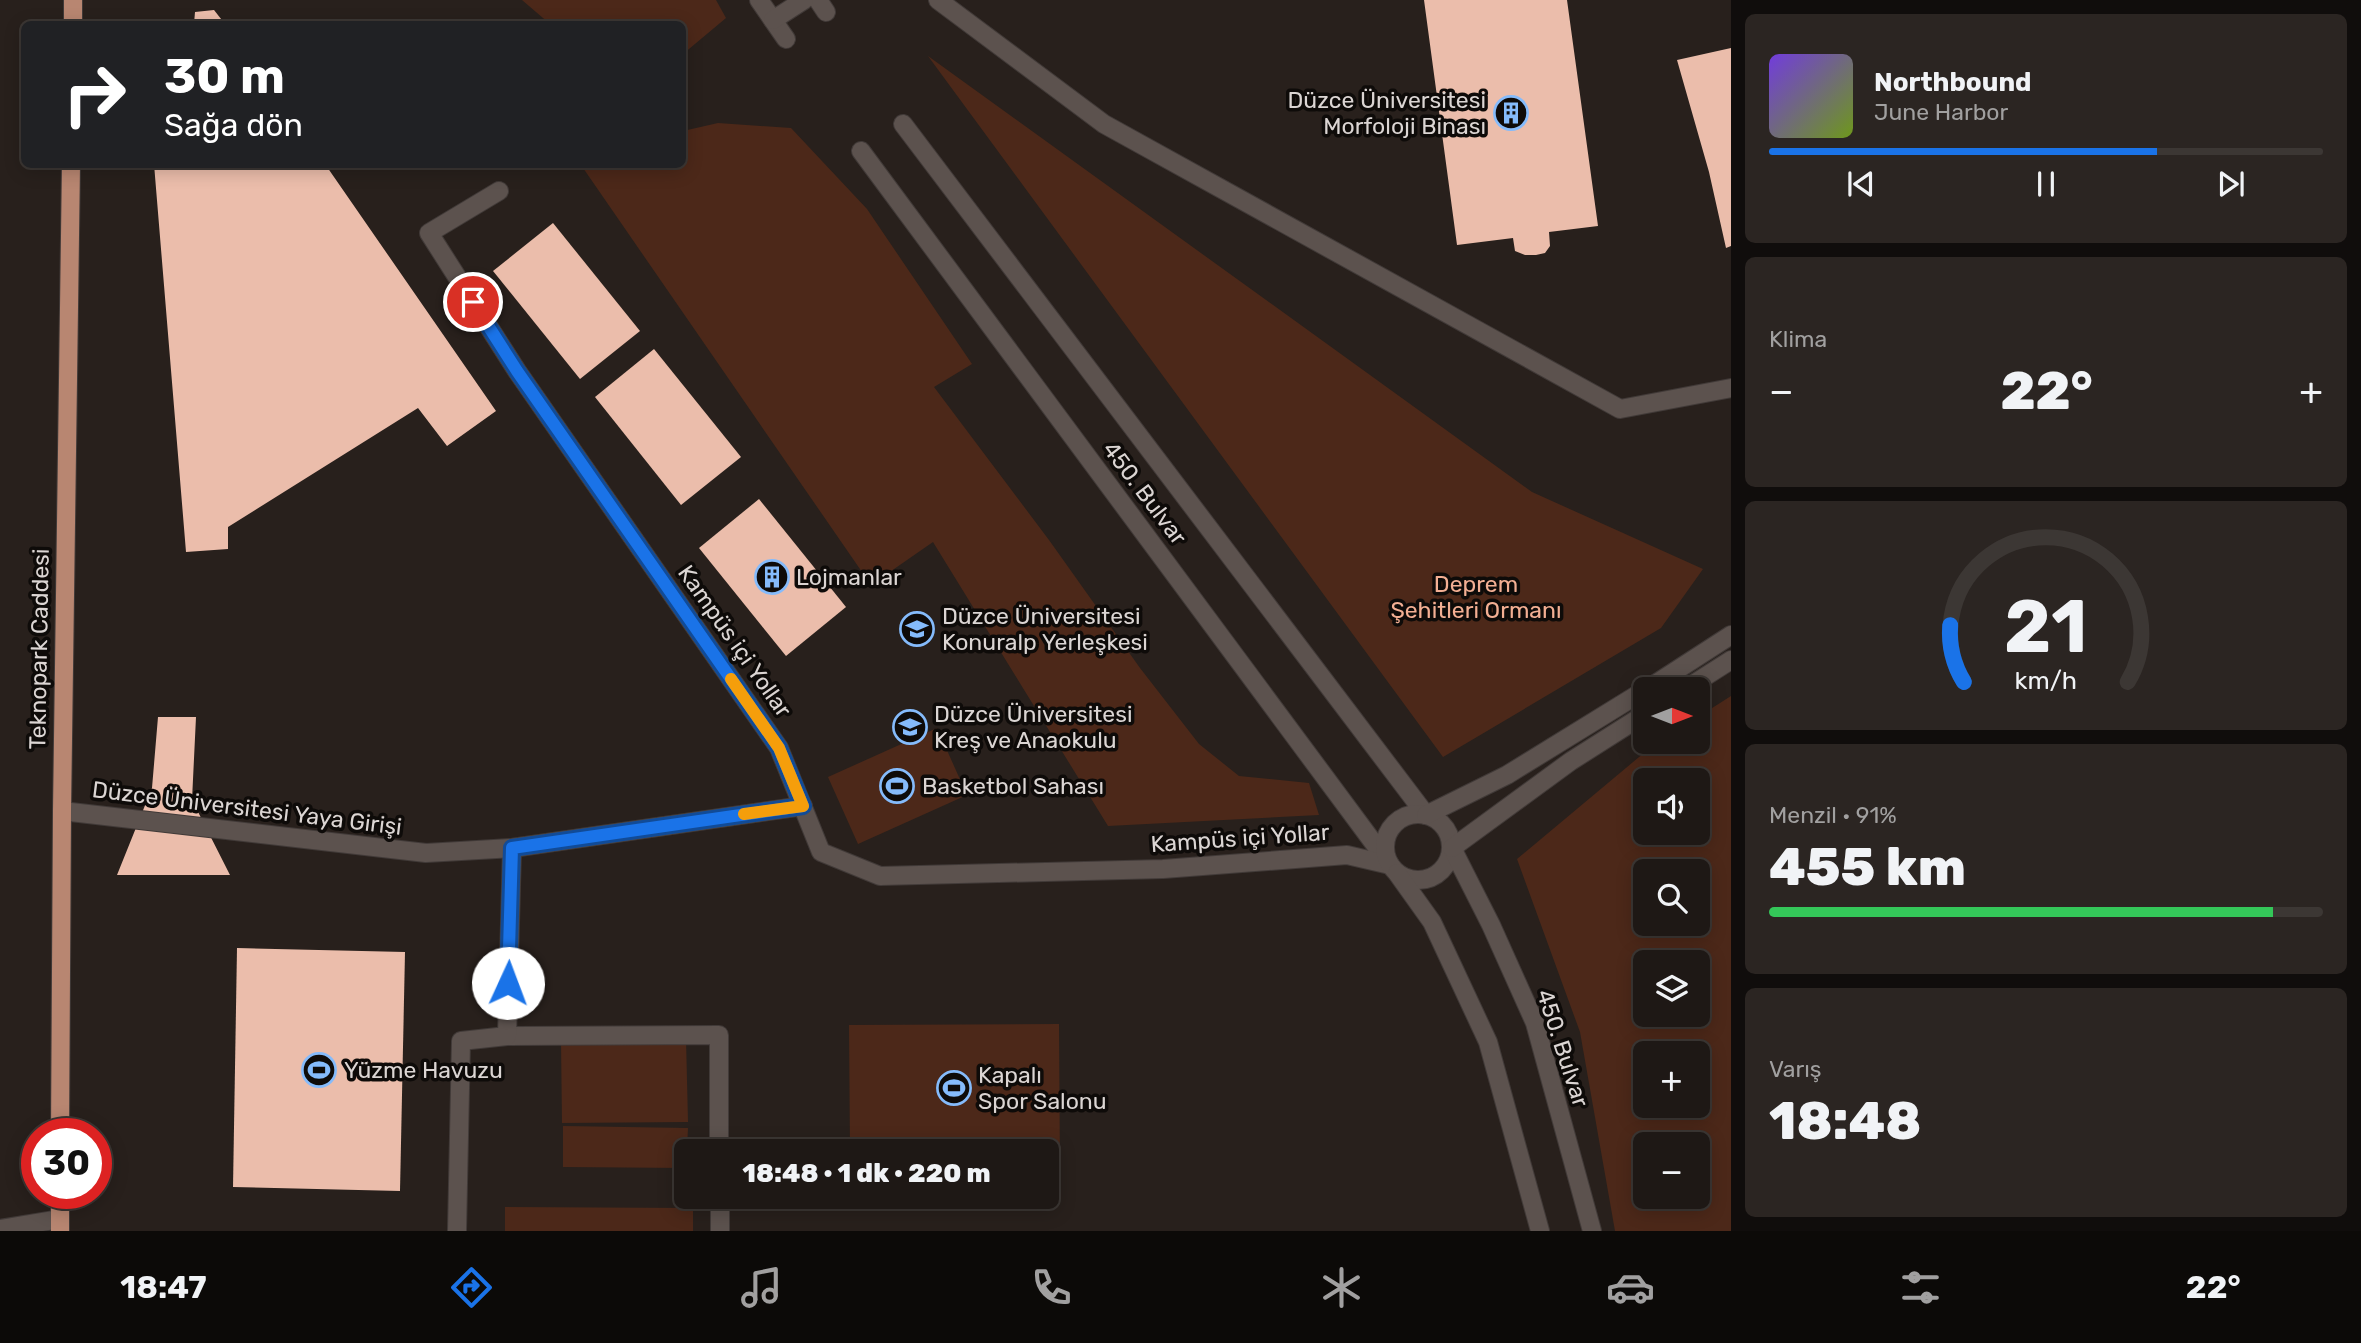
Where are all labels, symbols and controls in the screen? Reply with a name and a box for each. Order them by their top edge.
text: 30 m [164,47,285,105]
icon: right [49,49,140,140]
text: Northbound [1874,67,2032,98]
place label: Düzce Üniversitesi Morfoloji Binası [1288,86,1486,140]
building icon: Düzce Üniversitesi Morfoloji Binası [1492,94,1530,132]
text: June Harbor [1874,98,2008,126]
text: Sağa dön [164,106,303,144]
icon: previous [1842,165,1880,203]
icon: pause [2027,165,2065,203]
icon: next [2212,165,2250,203]
pin [443,272,503,332]
icon: arrive [454,283,492,321]
text: Klima [1769,325,1827,353]
text: 22° [2000,360,2093,422]
text: − [1769,368,1794,414]
text: + [2299,368,2323,414]
street label: 450. Bulvar [1097,436,1193,550]
street label: Teknopark Caddesi [23,548,55,750]
building icon: Lojmanlar [753,558,791,596]
street label: Kampüs içi Yollar [672,560,798,723]
place label: Lojmanlar [796,563,902,591]
park label: Deprem Şehitleri Ormanı [1390,570,1562,624]
text: 21 [2004,584,2088,670]
place label: Düzce Üniversitesi Konuralp Yerleşkesi [942,602,1148,656]
school or university icon: Düzce Üniversitesi Konuralp Yerleşkesi [898,610,936,648]
text: km/h [2015,665,2077,694]
north arrow [1633,677,1710,754]
map controls [1633,677,1710,1209]
place label: Düzce Üniversitesi Kreş ve Anaokulu [934,700,1133,754]
school or university icon: Düzce Üniversitesi Kreş ve Anaokulu [891,708,929,746]
sports icon: Basketbol Sahası [878,767,916,805]
button: sound [1633,768,1710,845]
place label: Basketbol Sahası [922,772,1104,800]
street label: Düzce Üniversitesi Yaya Girişi [90,775,404,841]
text: Menzil · 91% [1769,801,1897,829]
street label: Kampüs içi Yollar [1150,818,1331,858]
text: 455 km [1769,836,1966,898]
button: search [1633,859,1710,936]
position arrow [471,946,545,1020]
button: layers [1633,950,1710,1027]
street label: 450. Bulvar [1531,986,1595,1111]
button: + [1633,1041,1710,1118]
sports icon: Yüzme Havuzu [300,1051,338,1089]
text: Varış [1769,1055,1822,1083]
place label: Yüzme Havuzu [344,1056,503,1084]
place label: Kapalı Spor Salonu [978,1061,1107,1115]
sports icon: Kapalı Spor Salonu [935,1069,973,1107]
text: 18:48 [1769,1090,1921,1152]
speed limit sign: 30 [21,1118,112,1209]
button: − [1633,1132,1710,1209]
text: 18:48 · 1 dk · 220 m [742,1158,991,1189]
icon: directions [447,1263,496,1312]
icon: music [737,1263,786,1312]
icon: phone [1027,1263,1076,1312]
icon: climate [1317,1263,1366,1312]
icon: car [1606,1263,1655,1312]
icon: filters [1896,1263,1945,1312]
text: 18:47 [120,1268,207,1306]
text: 22° [2186,1268,2241,1306]

